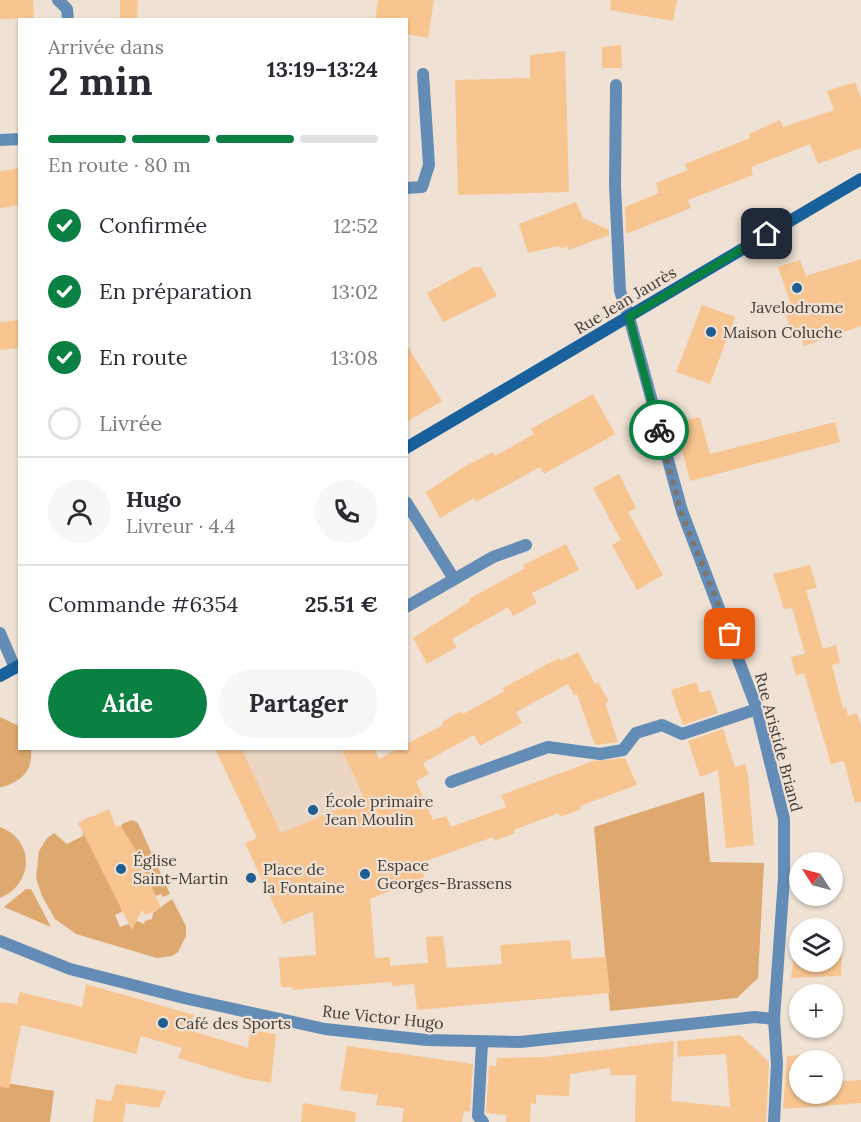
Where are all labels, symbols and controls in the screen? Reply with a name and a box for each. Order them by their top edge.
text: Arrivée dans [48,34,164,59]
text: 13:19–13:24 [267,55,378,83]
text: 2 min [48,56,153,106]
text: En route · 80 m [48,152,191,177]
pin [741,208,792,259]
icon: check [48,209,81,242]
text: Confirmée [99,211,207,239]
text: 12:52 [333,213,378,238]
icon: home [750,217,783,250]
street label: Rue Jean Jaurès [570,262,680,338]
icon: check [48,275,81,308]
text: En préparation [99,277,252,305]
text: 13:02 [332,279,378,304]
marker: Javelodrome [790,281,804,295]
place label: Javelodrome [750,297,844,317]
place label: Maison Coluche [723,322,843,342]
marker: Maison Coluche [704,325,718,339]
icon: check [48,341,81,374]
text: En route [99,343,188,371]
text: 13:08 [331,345,378,370]
courier [629,400,689,460]
text: Livrée [99,409,162,437]
icon: bike [643,414,676,447]
button: person [48,480,111,543]
button: phone [315,480,378,543]
text: Hugo [126,485,181,513]
text: Livreur · 4.4 [126,513,235,538]
text: Commande #6354 [48,590,238,618]
text: 25.51 € [305,590,378,618]
pin [704,608,755,659]
icon: bag [713,617,746,650]
button: Aide [48,669,207,738]
button: Partager [219,669,378,738]
street label: Rue Aristide Briand [751,670,807,814]
place label: École primaire Jean Moulin [324,791,434,829]
marker: École primaire Jean Moulin [306,803,320,817]
place label: Église Saint-Martin [133,850,229,888]
north arrow [789,852,843,906]
map controls [789,852,843,1104]
place label: Espace Georges-Brassens [377,855,512,893]
place label: Place de la Fontaine [263,859,345,897]
marker: Église Saint-Martin [114,862,128,876]
marker: Espace Georges-Brassens [358,867,372,881]
marker: Place de la Fontaine [244,871,258,885]
button: layers [789,918,843,972]
button: + [789,984,843,1038]
street label: Rue Victor Hugo [321,1001,445,1033]
place label: Café des Sports [175,1013,291,1033]
marker: Café des Sports [156,1016,170,1030]
button: − [789,1050,843,1104]

